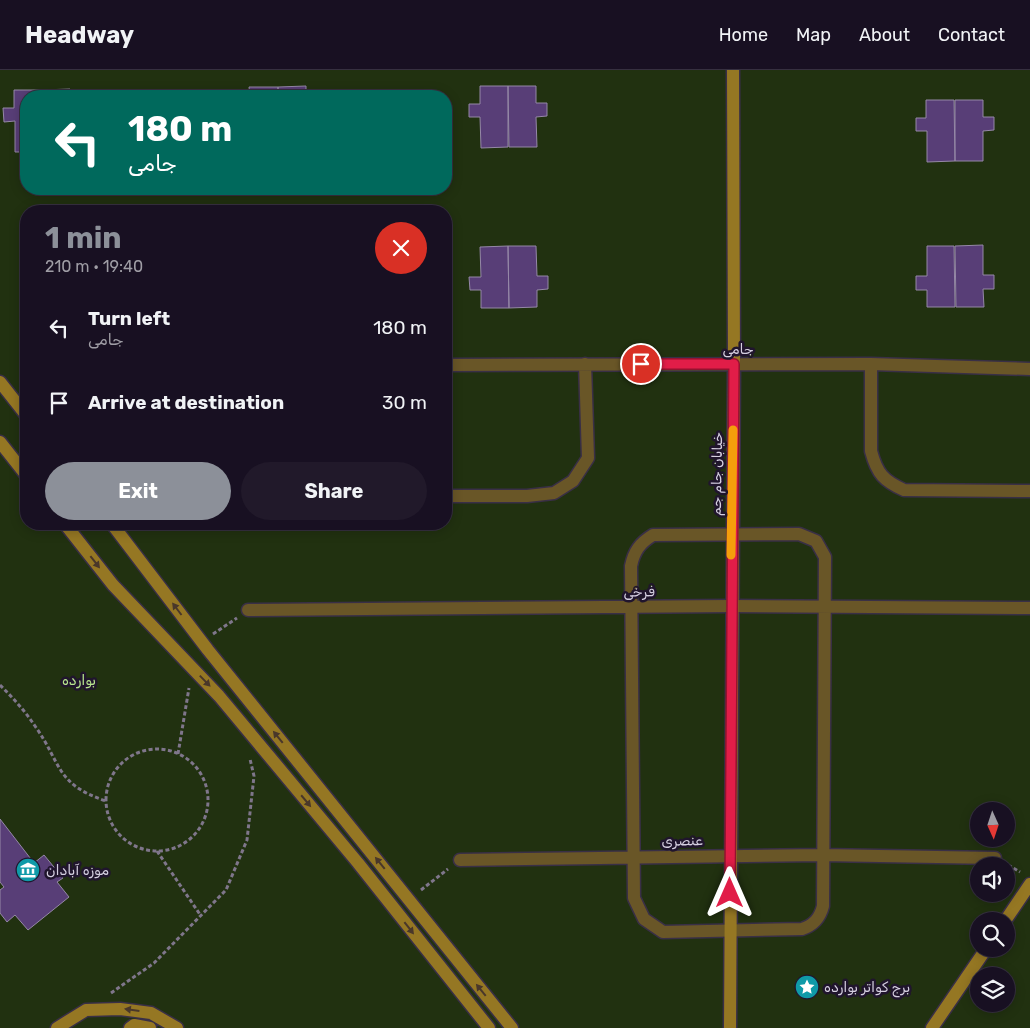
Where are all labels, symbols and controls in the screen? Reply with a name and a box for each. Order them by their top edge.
text: Headway [25,21,134,49]
text: Home [719,24,768,46]
text: Map [796,24,831,46]
text: About [859,24,910,46]
text: Contact [938,24,1005,46]
text: 180 m [128,108,232,150]
icon: left [45,110,110,175]
text: جامی [128,150,177,177]
text: 1 min [45,220,122,256]
button: close [375,222,427,274]
text: 210 m · 19:40 [45,257,143,276]
text: Turn left [88,307,170,330]
icon: left [45,314,73,342]
text: 180 m [373,316,427,339]
text: جامی [88,330,123,349]
street label: جامی [722,341,754,358]
pin [620,343,662,385]
icon: arrive [627,350,655,378]
icon: arrive [45,389,73,417]
text: Arrive at destination [88,391,284,414]
text: 30 m [382,391,427,414]
street label: خیابان جام جم [708,432,727,516]
button: Exit [45,462,231,520]
button: Share [241,462,427,520]
one-way arrow [89,555,100,568]
street label: فرخی [623,583,655,601]
one-way arrow [172,602,182,616]
park label: بوارده [62,672,96,689]
one-way arrow [199,675,211,687]
one-way arrow [272,730,283,743]
one-way arrow [301,794,312,807]
north arrow [970,802,1015,848]
map controls [970,802,1015,1012]
street label: عنصری [661,832,703,850]
museum icon: موزه آبادان [15,857,41,883]
one-way arrow [374,857,385,870]
button: sound [970,857,1015,902]
place label: موزه آبادان [46,862,109,879]
position arrow [703,866,755,918]
button: search [970,912,1015,957]
one-way arrow [403,921,414,934]
button: layers [970,967,1015,1012]
place icon: برج کواتر بوارده [794,974,820,1000]
place label: برج کواتر بوارده [824,979,910,998]
one-way arrow [476,984,487,997]
one-way arrow [124,1006,140,1014]

